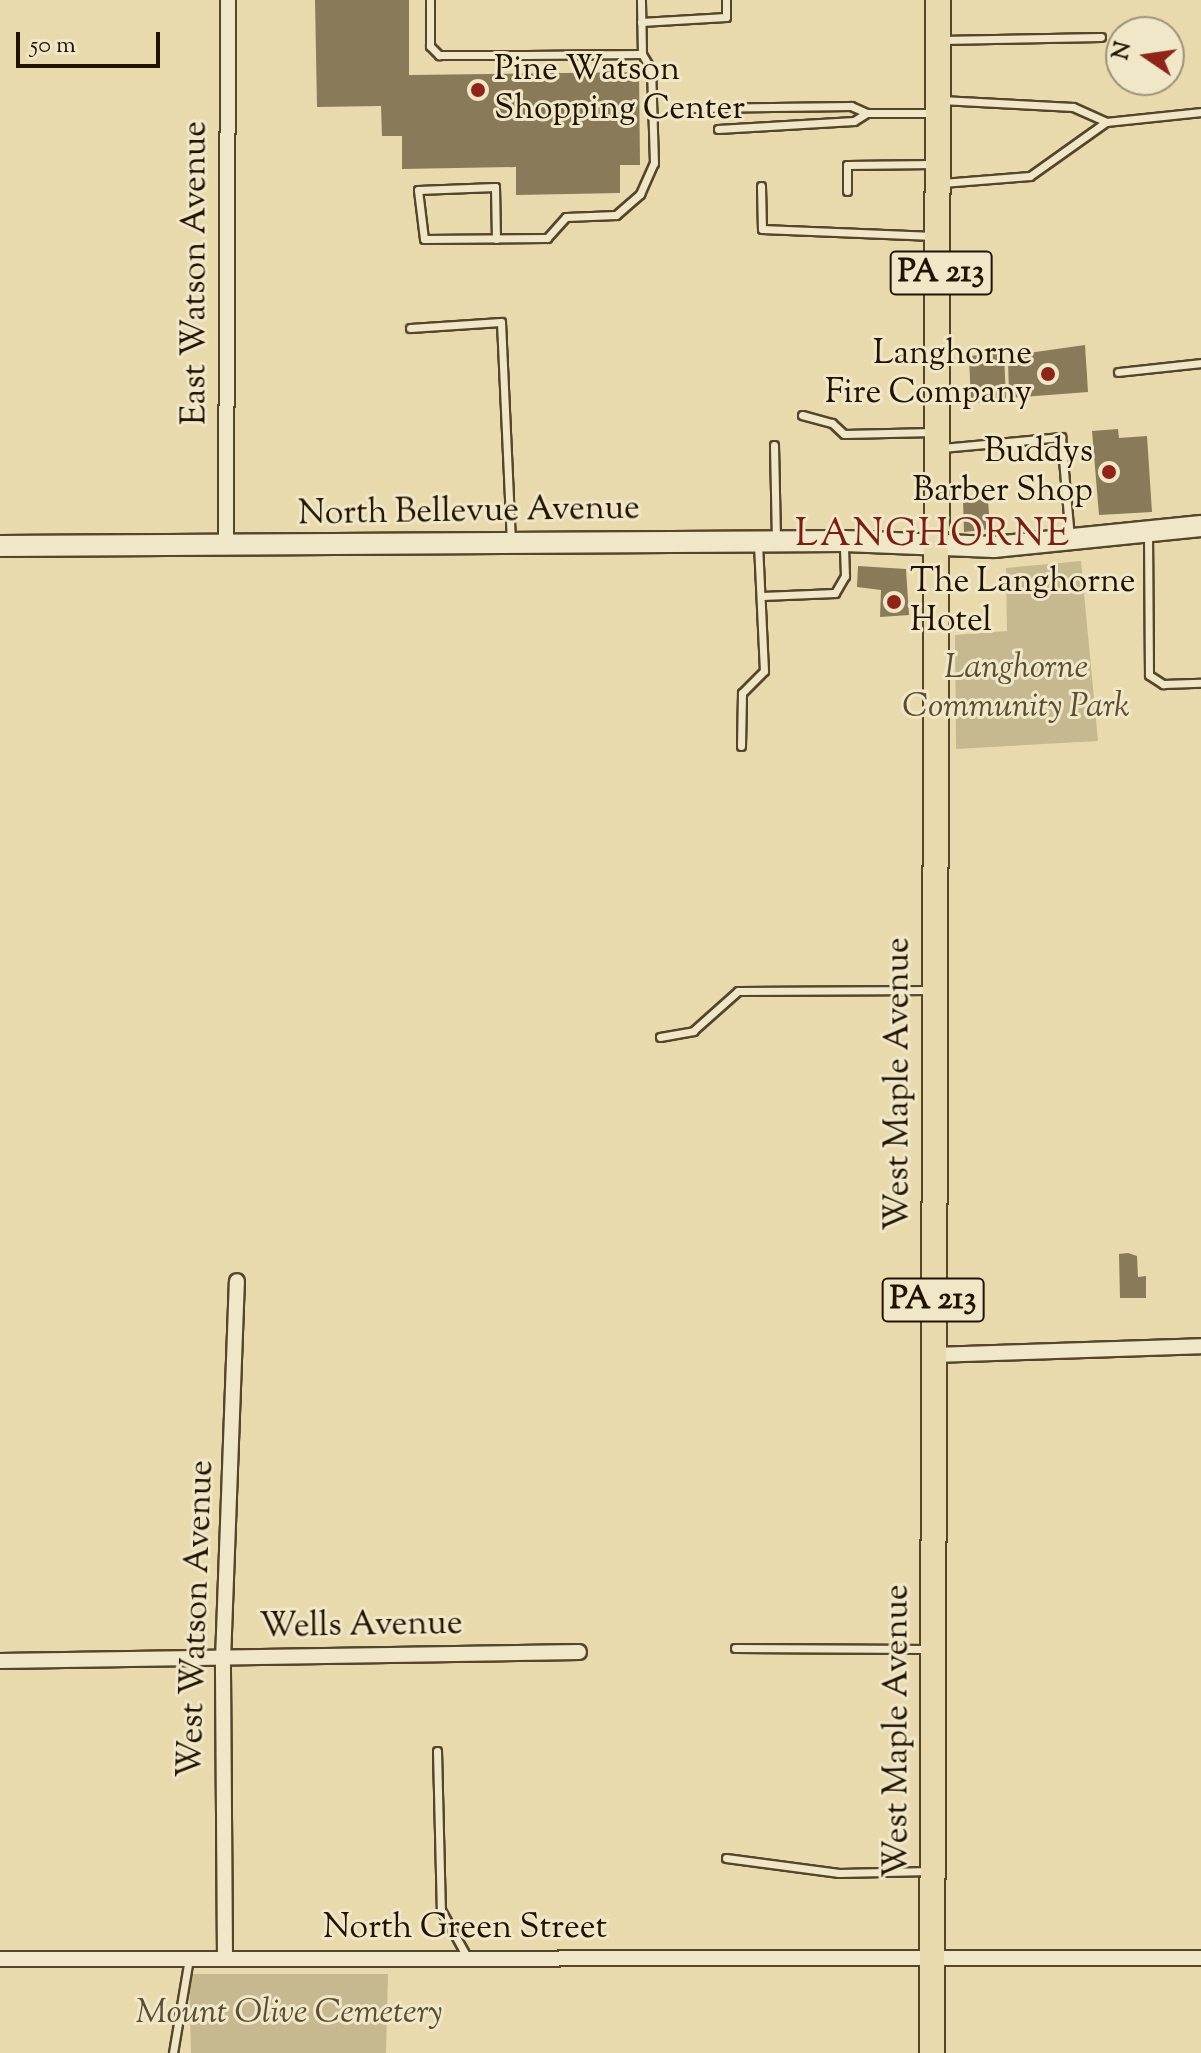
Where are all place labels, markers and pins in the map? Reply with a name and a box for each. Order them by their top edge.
place label: Pine Watson Shopping Center [494,50,745,130]
marker: Pine Watson Shopping Center [469,81,487,99]
place label: Langhorne Fire Company [825,334,1032,414]
marker: Langhorne Fire Company [1039,365,1057,383]
place label: Buddys Barber Shop [913,432,1093,512]
marker: Buddys Barber Shop [1100,463,1118,481]
place label: The Langhorne Hotel [910,562,1136,642]
marker: The Langhorne Hotel [885,593,903,611]

